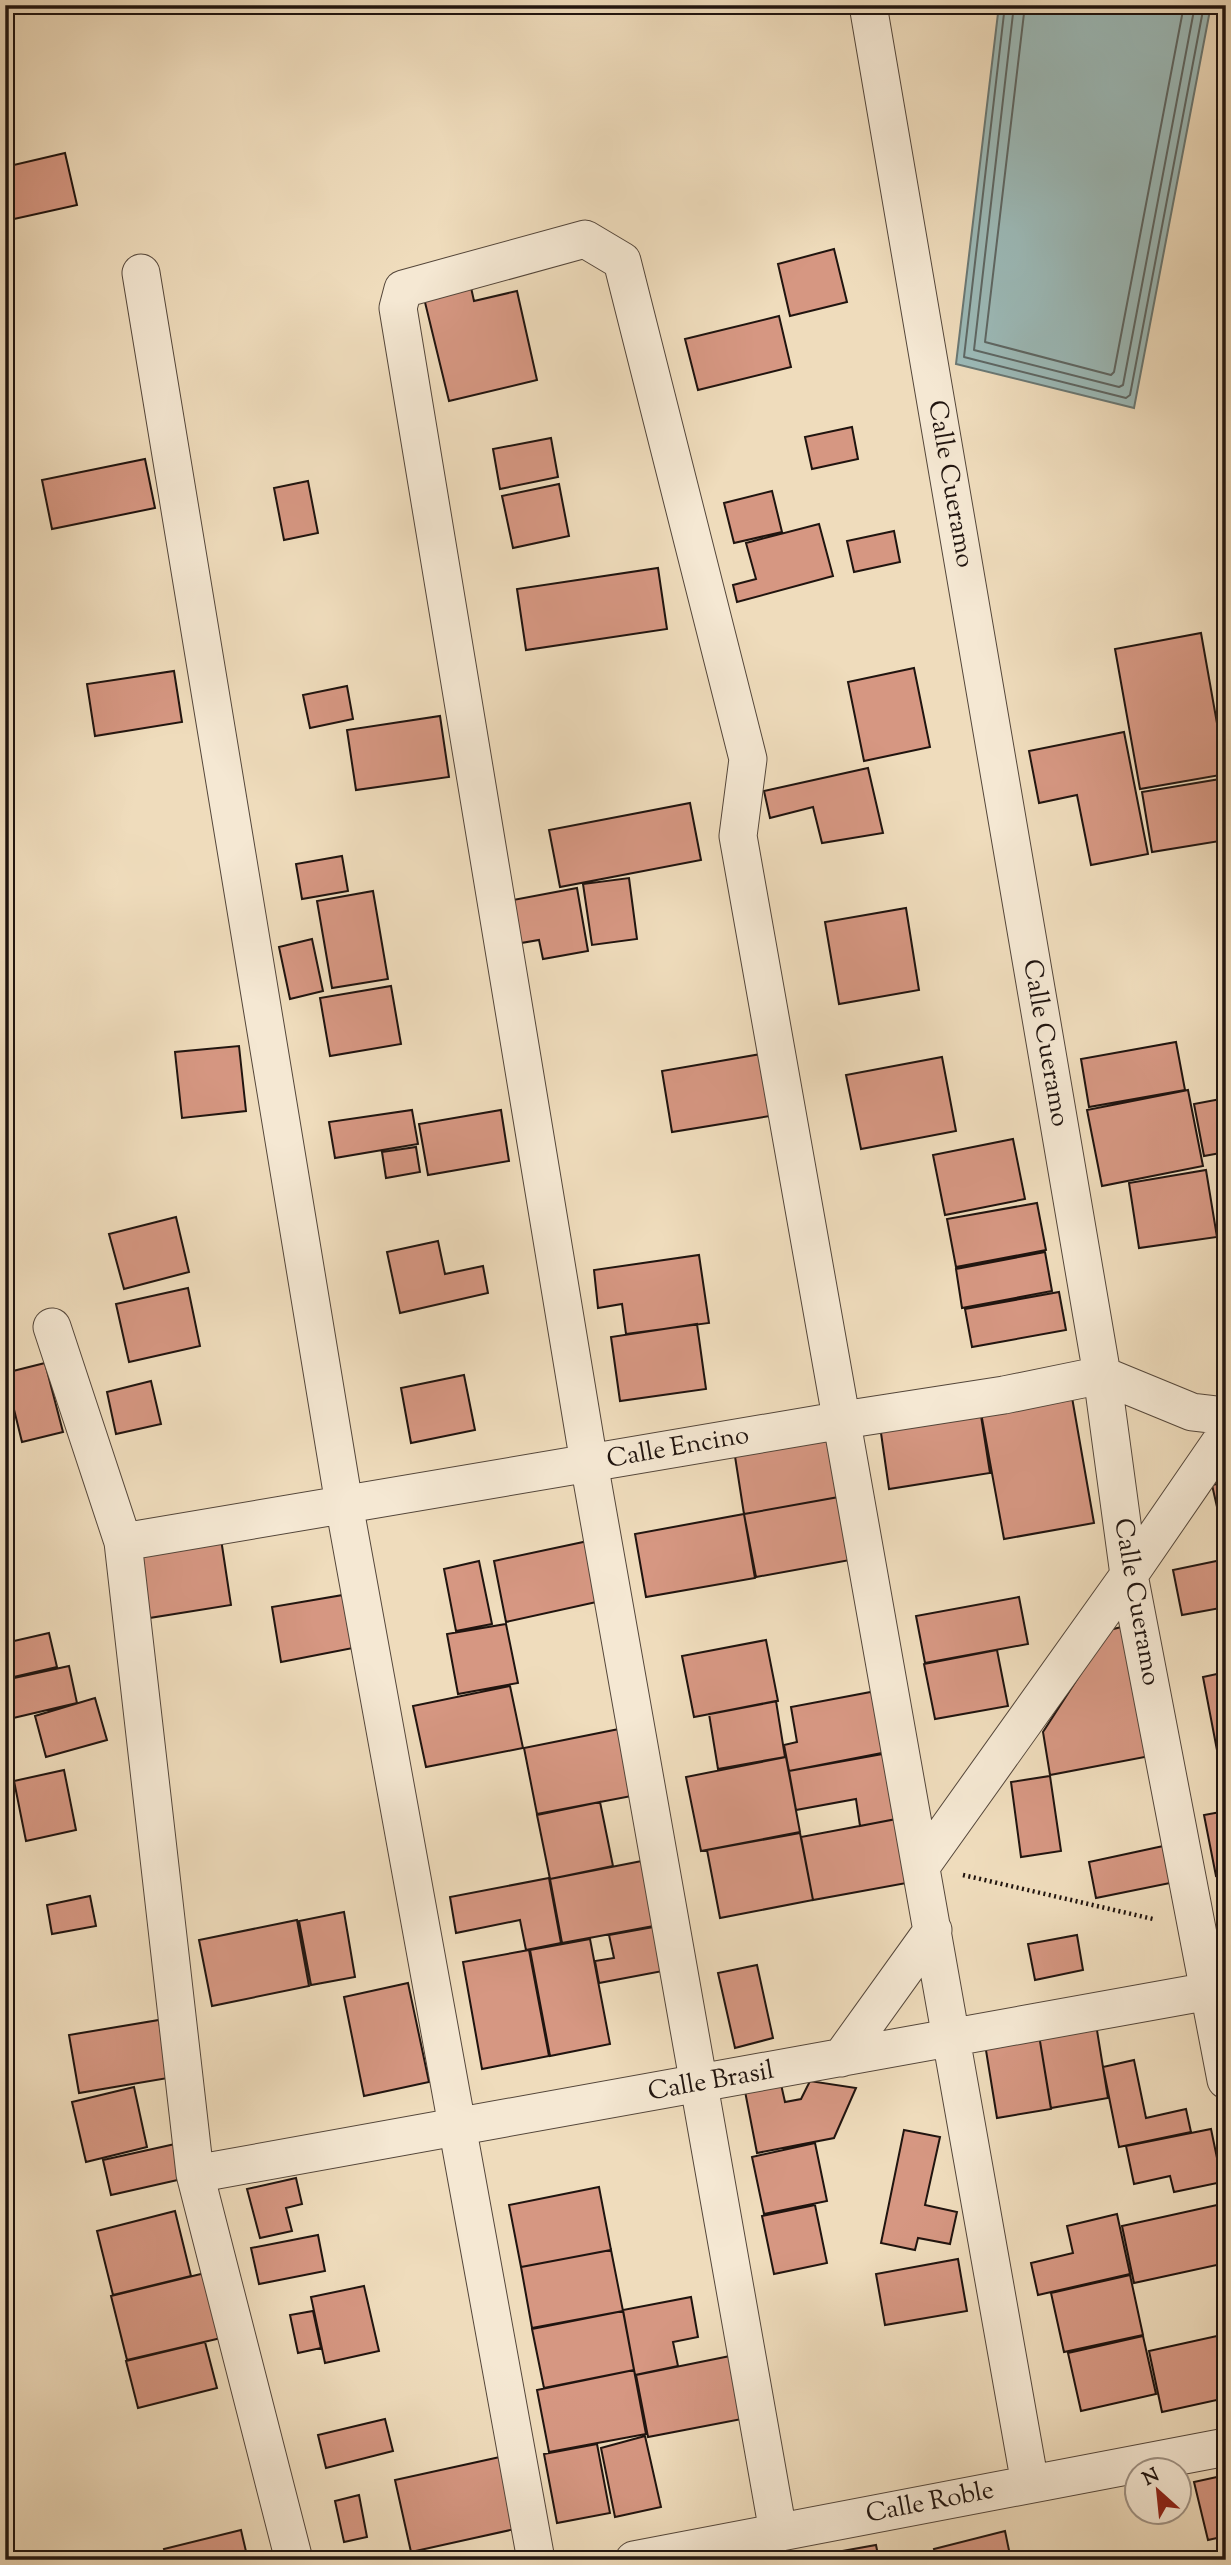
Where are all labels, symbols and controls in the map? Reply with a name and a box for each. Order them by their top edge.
street label: Calle Cueramo [917,397,983,571]
street label: Calle Cueramo [1012,956,1078,1130]
street label: Calle Encino [604,1417,752,1479]
street label: Calle Cueramo [1103,1515,1169,1689]
street label: Calle Brasil [645,2053,777,2111]
north arrow [1122,2456,1192,2526]
text: N [1139,2463,1164,2494]
street label: Calle Roble [863,2472,997,2534]

